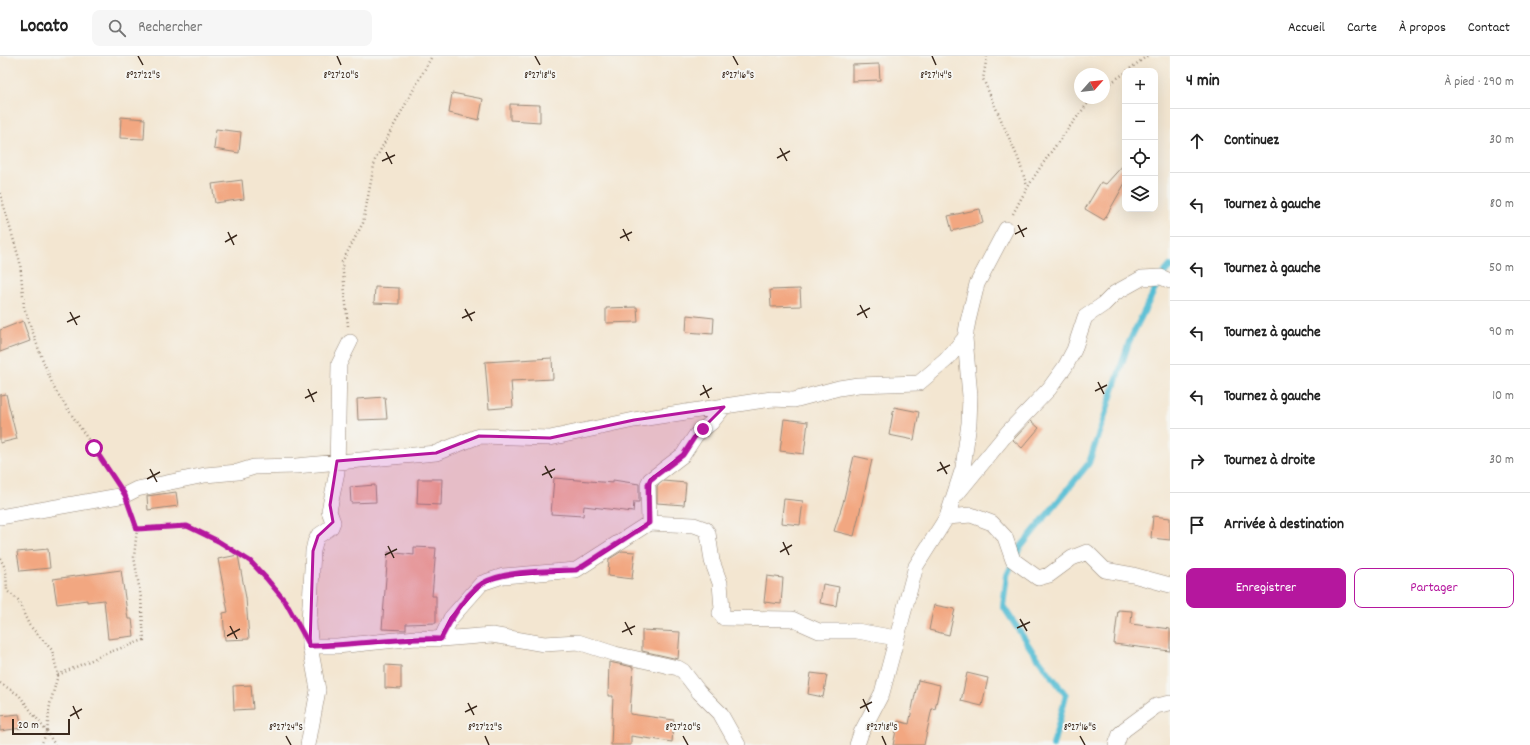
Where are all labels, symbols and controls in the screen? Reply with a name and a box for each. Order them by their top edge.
search box [92,10,372,46]
text: Locato [20,14,68,41]
icon: search [106,17,128,39]
text: Rechercher [138,17,202,39]
text: Accueil [1288,18,1325,38]
text: Carte [1347,18,1377,38]
text: À propos [1399,18,1446,38]
text: Contact [1468,18,1510,38]
north arrow [1074,68,1110,104]
map controls [1122,68,1158,212]
button: + [1122,68,1158,104]
text: 8°27'22"S [126,69,160,83]
text: 8°27'20"S [323,69,359,83]
text: 8°27'18"S [524,69,556,83]
text: 8°27'16"S [722,69,754,83]
text: 8°27'14"S [920,69,952,83]
text: 4 min [1186,70,1220,94]
text: À pied · 290 m [1445,73,1514,92]
button: − [1122,104,1158,140]
icon: ahead [1186,130,1208,152]
text: Continuez [1224,130,1279,152]
text: 30 m [1489,131,1514,150]
button: locate [1122,140,1158,176]
button: layers [1122,176,1158,212]
icon: left [1186,194,1208,216]
text: Tournez à gauche [1224,194,1321,216]
text: 80 m [1490,195,1514,214]
icon: left [1186,258,1208,280]
text: Tournez à gauche [1224,258,1321,280]
text: 50 m [1489,259,1514,278]
icon: left [1186,322,1208,344]
text: Tournez à gauche [1224,322,1321,344]
text: 90 m [1489,323,1514,342]
icon: left [1186,386,1208,408]
text: Tournez à gauche [1224,386,1321,408]
text: 10 m [1492,387,1514,406]
route end [694,420,712,438]
route start [85,439,103,457]
icon: right [1186,450,1208,472]
text: Tournez à droite [1224,450,1315,472]
text: 30 m [1489,451,1514,470]
icon: arrive [1186,514,1208,536]
text: Arrivée à destination [1224,514,1344,536]
button: Enregistrer [1186,568,1346,608]
button: Partager [1354,568,1514,608]
scale bar [12,717,70,736]
text: 20 m [18,718,39,734]
text: 8°27'24"S [269,721,303,735]
text: 8°27'22"S [468,721,502,735]
text: 8°27'20"S [665,721,701,735]
text: 8°27'18"S [866,721,898,735]
text: 8°27'16"S [1064,721,1096,735]

